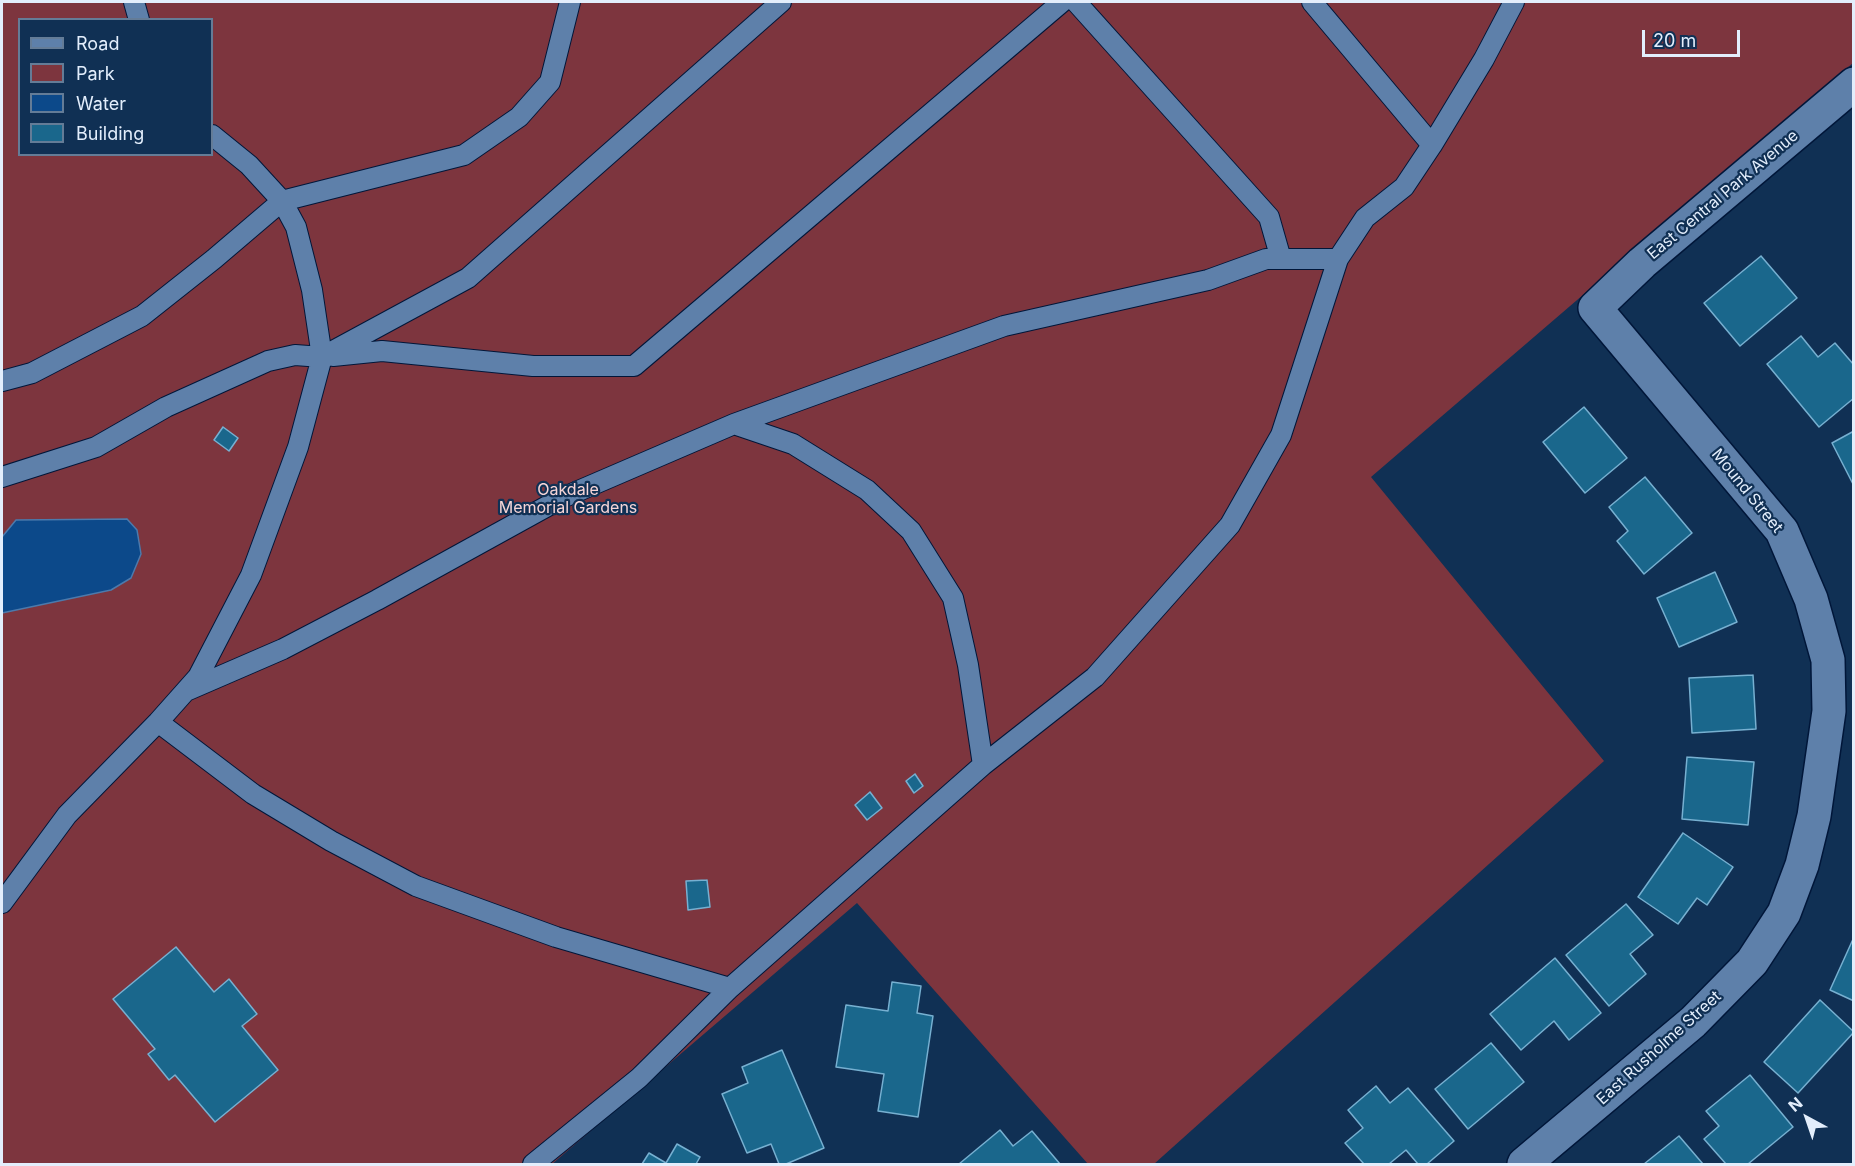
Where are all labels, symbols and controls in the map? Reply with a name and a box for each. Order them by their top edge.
legend [18,18,213,156]
scale bar [1645,18,1742,56]
text: 20 m [1653,30,1696,51]
text: Road [76,33,119,54]
text: Park [76,63,115,84]
text: Water [76,93,126,114]
text: Building [76,123,144,144]
street label: East Central Park Avenue [1644,126,1802,264]
street label: Mound Street [1707,445,1787,537]
park label: Oakdale Memorial Gardens [499,480,637,518]
street label: East Rusholme Street [1593,987,1725,1109]
north arrow [1777,1088,1837,1148]
text: N [1784,1093,1807,1116]

